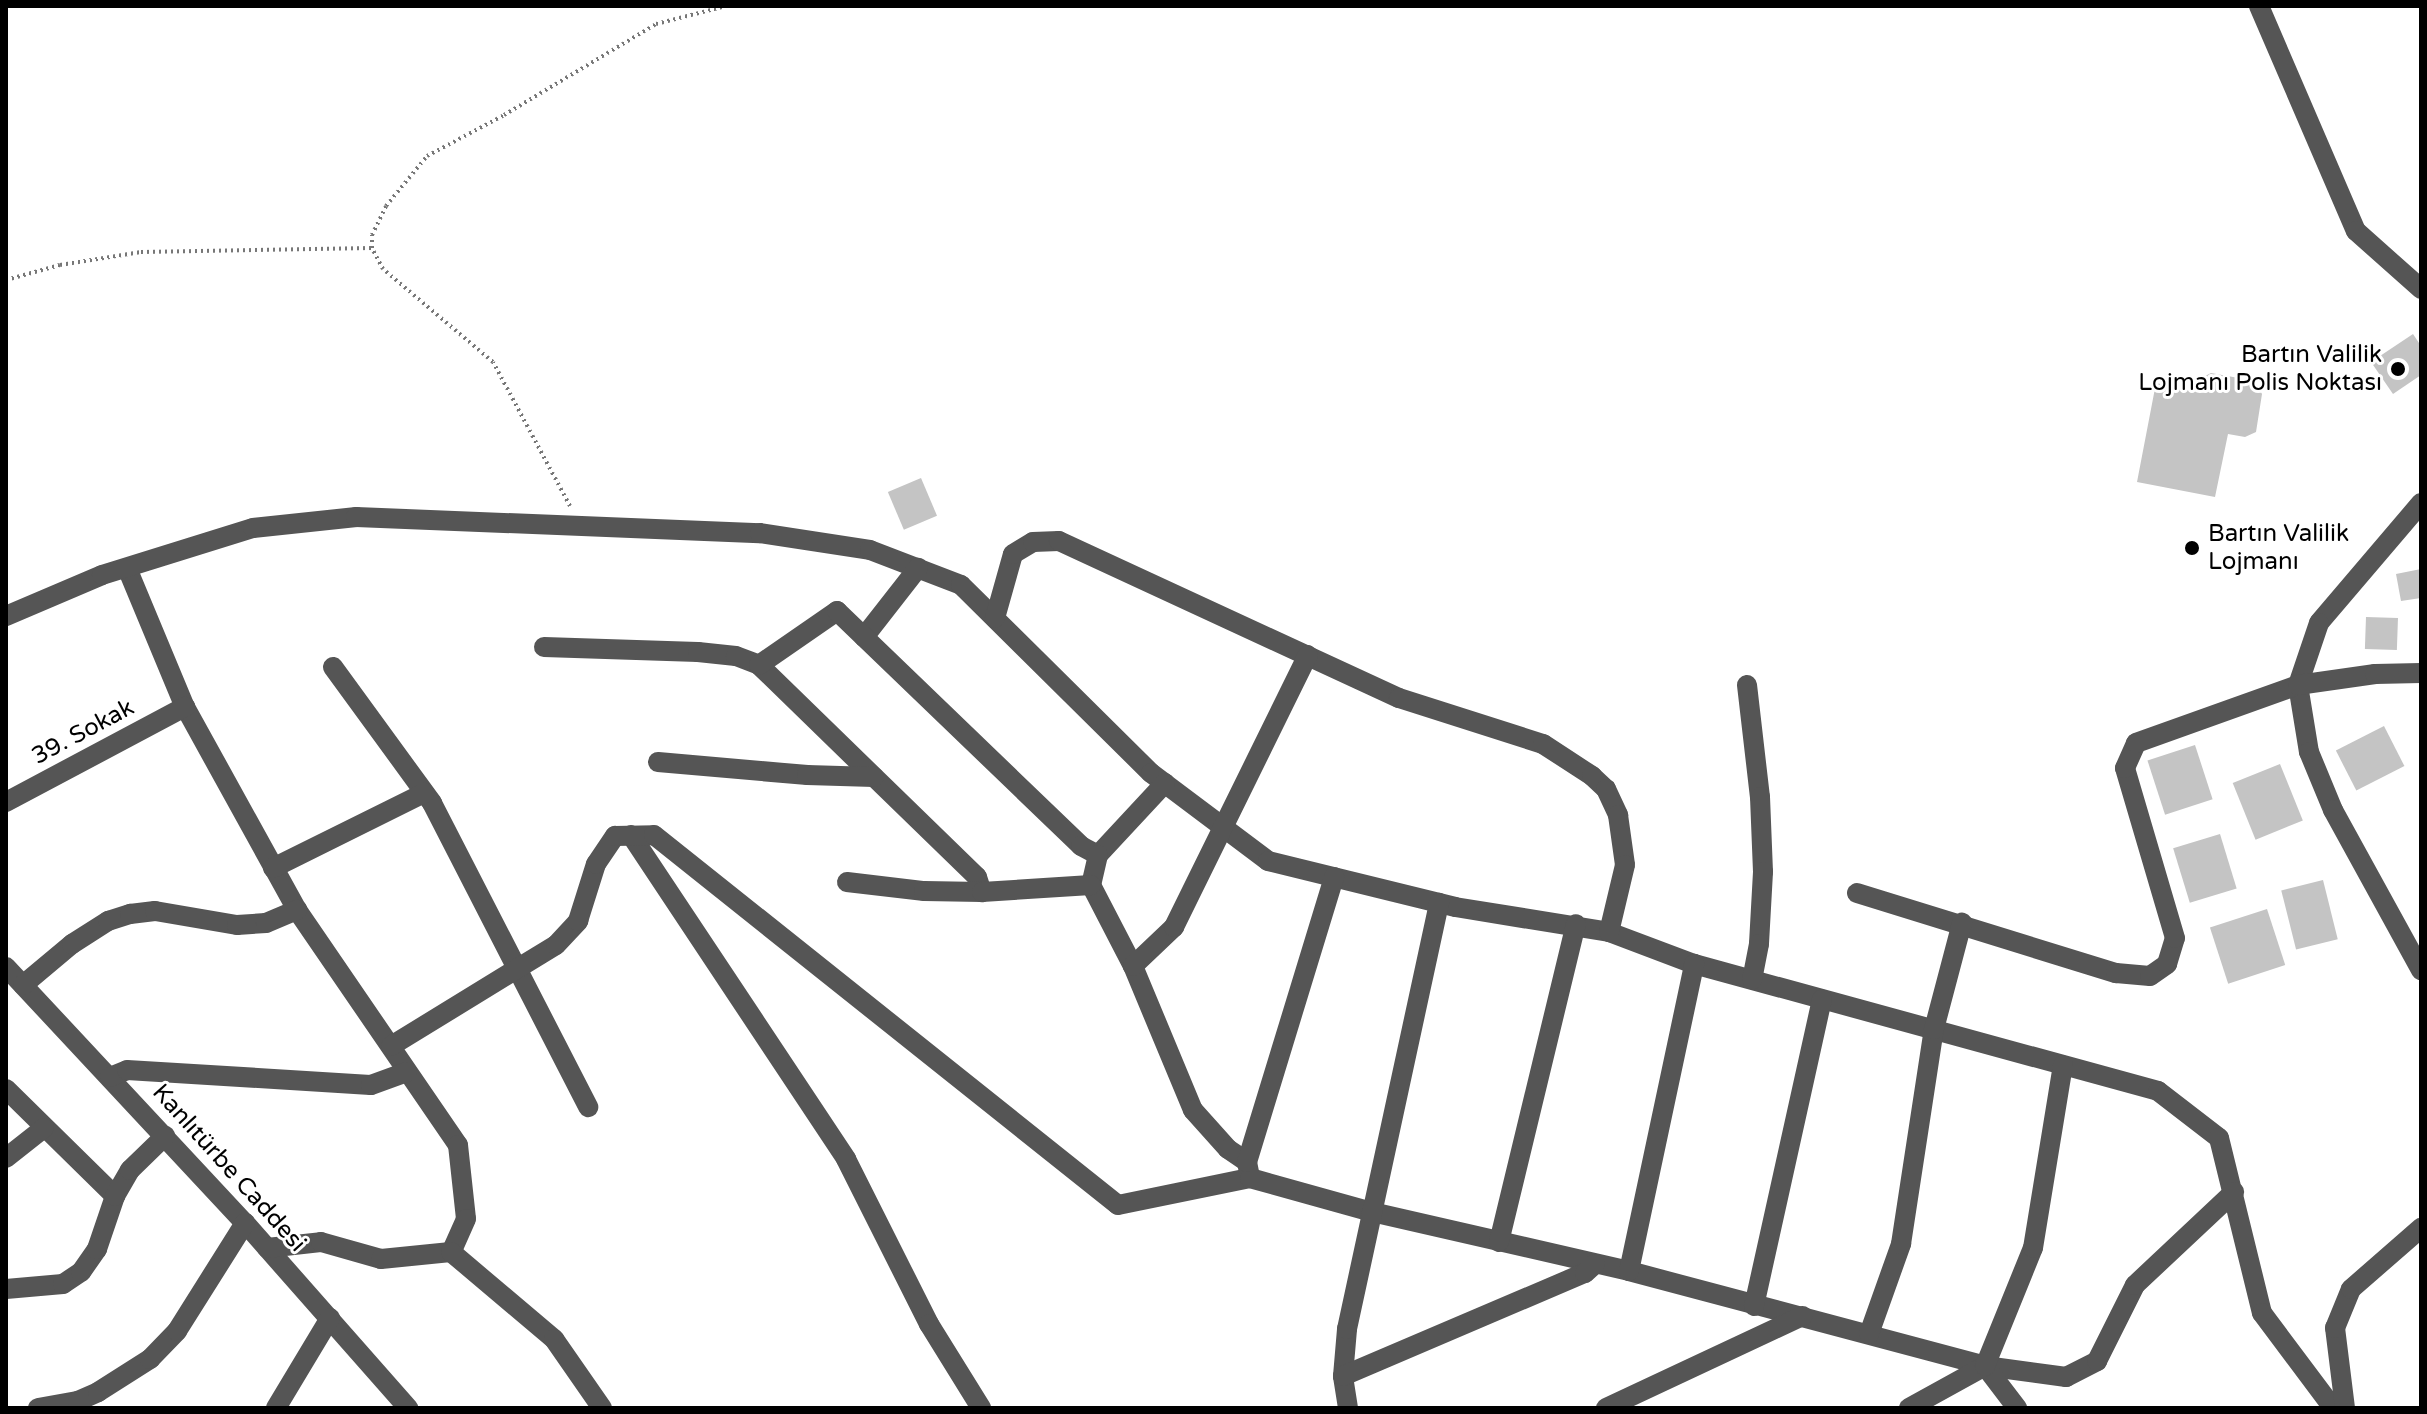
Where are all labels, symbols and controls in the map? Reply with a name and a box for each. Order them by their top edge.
place label: Bartın Valilik Lojmanı Polis Noktası [2138,341,2382,397]
marker: Bartın Valilik Lojmanı Polis Noktası [2389,360,2407,378]
place label: Bartın Valilik Lojmanı [2208,520,2349,576]
marker: Bartın Valilik Lojmanı [2183,539,2201,557]
street label: 39. Sokak [27,693,139,771]
street label: Kanlıtürbe Caddesi [146,1078,312,1258]

